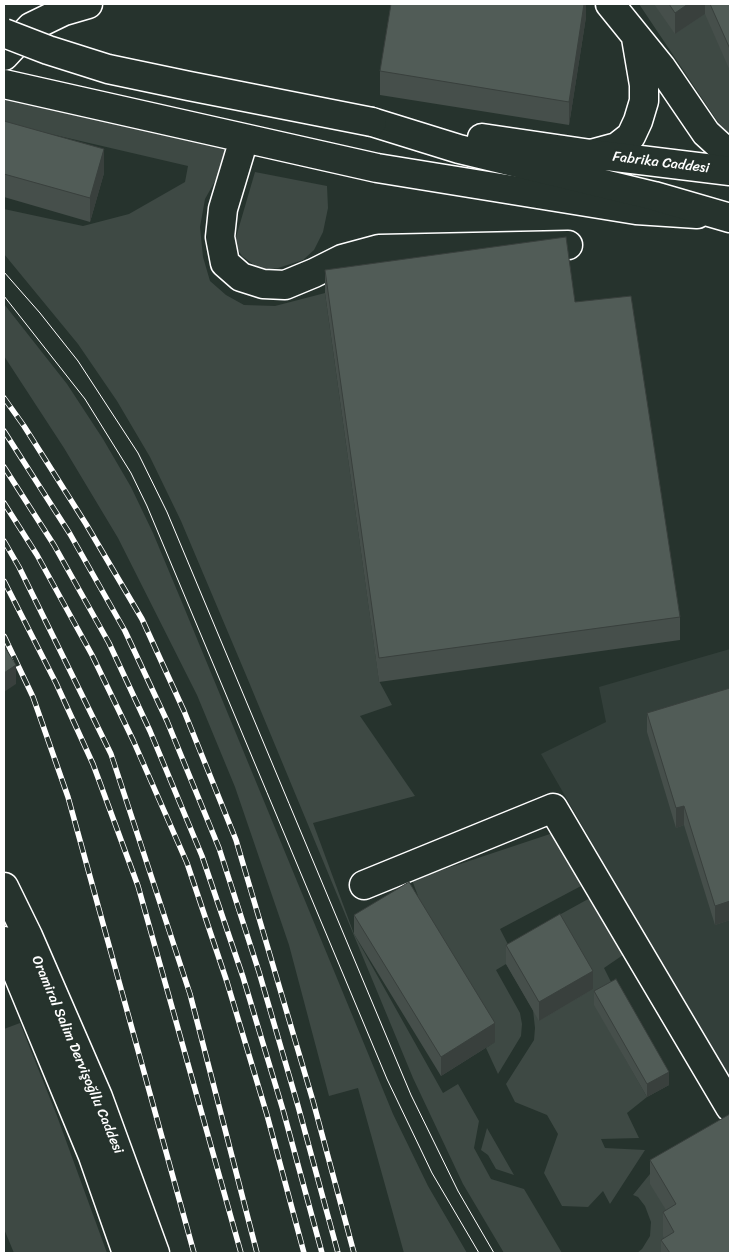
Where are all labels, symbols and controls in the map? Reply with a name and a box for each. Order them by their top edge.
street label: Fabrika Caddesi [612,149,710,177]
street label: Oramiral Salim Dervişoğllu Caddesi [28,953,126,1157]

